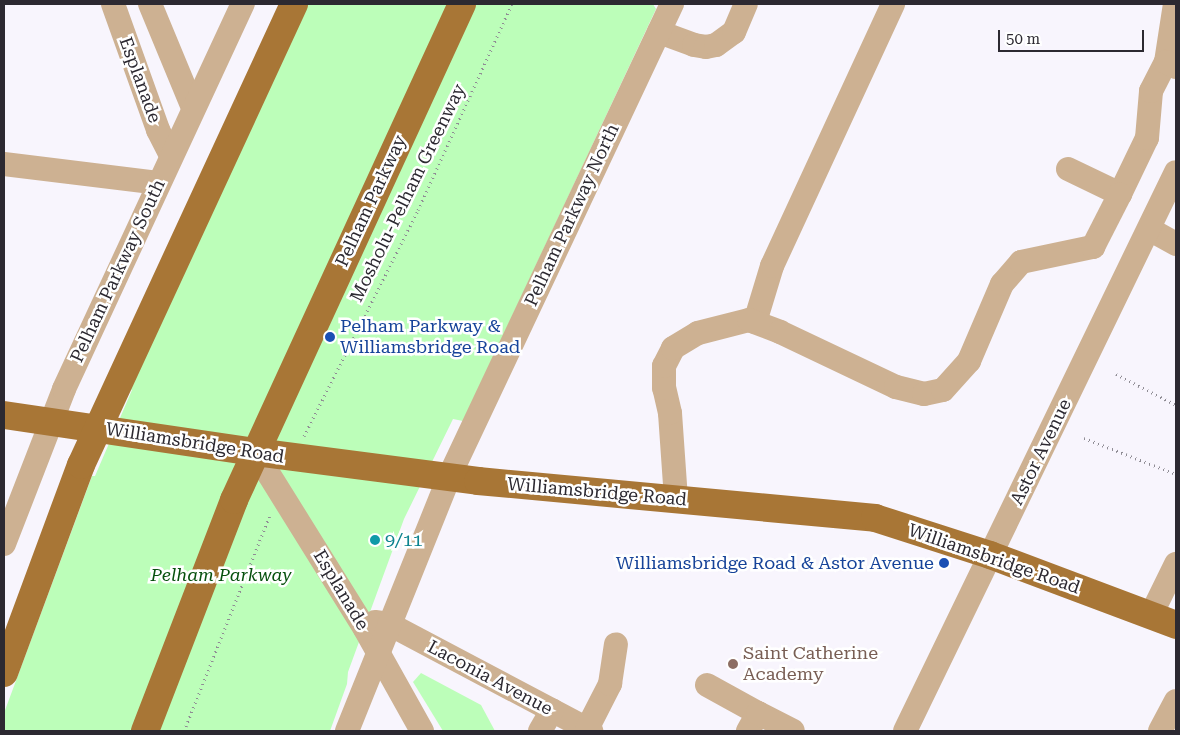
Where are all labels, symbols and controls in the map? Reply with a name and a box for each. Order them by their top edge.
scale bar [1000,20,1146,52]
text: 50 m [1006,30,1040,48]
street label: Esplanade [114,34,166,126]
street label: Mosholu-Pelham Greenway [346,80,470,306]
street label: Pelham Parkway North [520,120,624,310]
street label: Pelham Parkway [331,132,411,270]
street label: Pelham Parkway South [66,176,170,366]
place label: Pelham Parkway & Williamsbridge Road [340,316,520,358]
marker: Pelham Parkway & Williamsbridge Road [324,331,336,343]
street label: Astor Avenue [1006,395,1076,509]
street label: Williamsbridge Road [104,418,286,468]
street label: Williamsbridge Road [506,473,688,511]
street label: Williamsbridge Road [905,519,1083,599]
place label: 9/11 [385,529,423,551]
marker: 9/11 [369,534,381,546]
street label: Esplanade [309,546,373,634]
place label: Williamsbridge Road & Astor Avenue [616,552,934,574]
marker: Williamsbridge Road & Astor Avenue [938,557,950,569]
park label: Pelham Parkway [150,564,292,586]
street label: Laconia Avenue [424,636,556,720]
place label: Saint Catherine Academy [743,643,878,686]
marker: Saint Catherine Academy [727,658,739,670]

